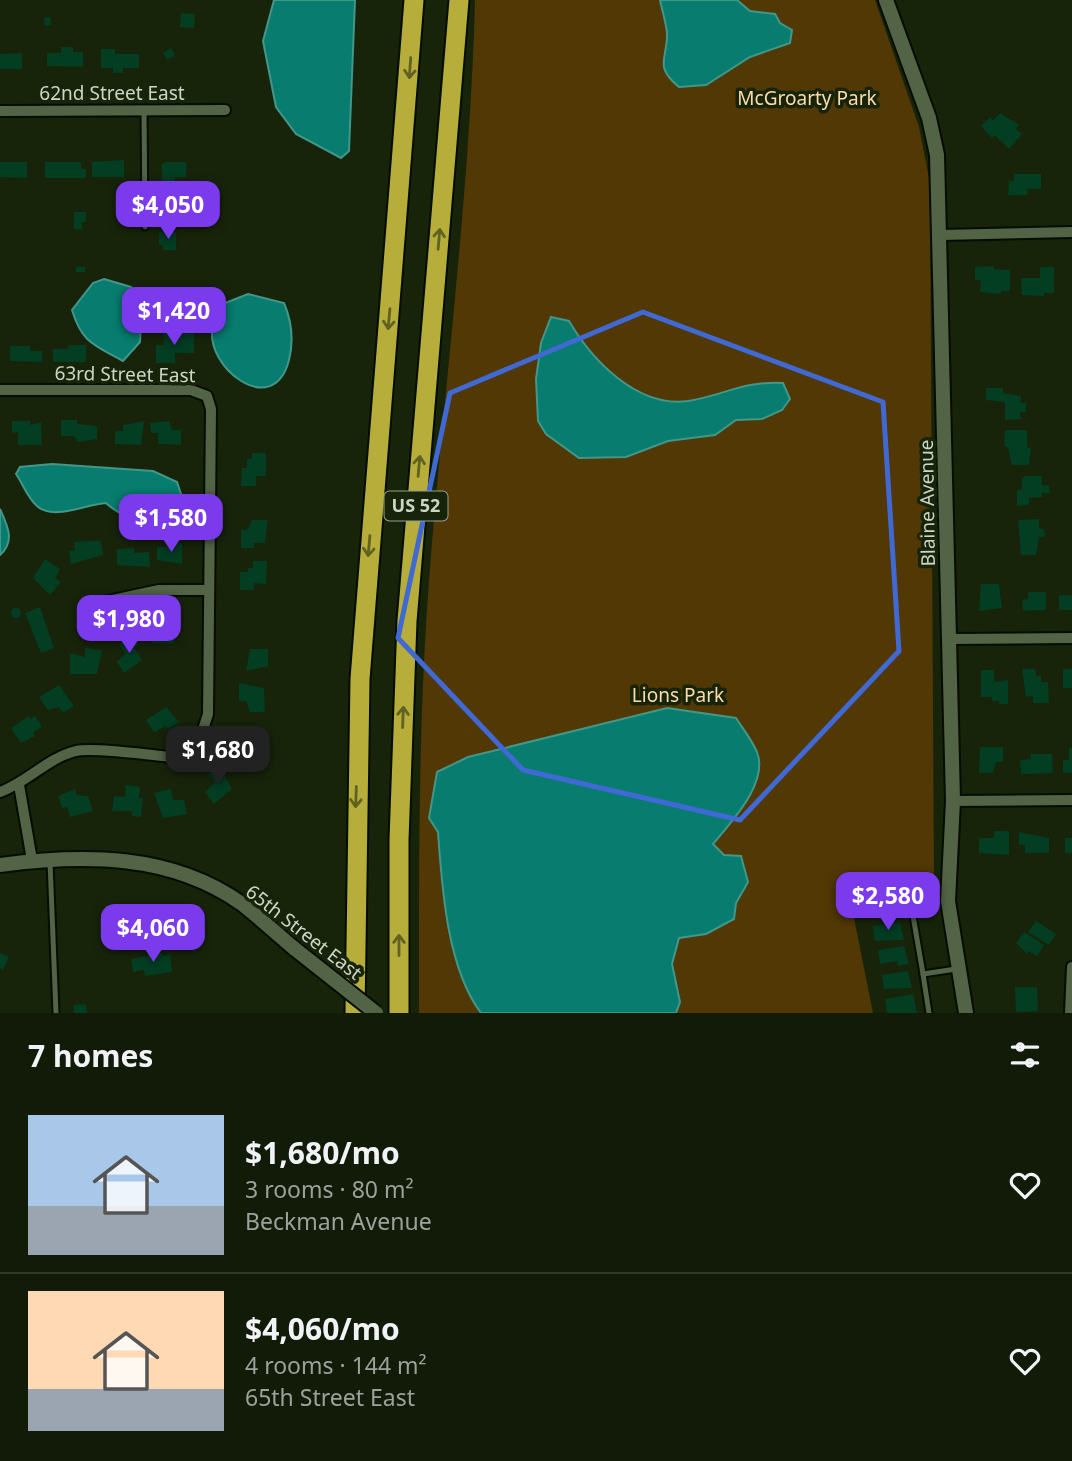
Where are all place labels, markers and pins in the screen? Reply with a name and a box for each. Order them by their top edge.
pin: $4,050 [111,182,225,241]
pin: $1,420 [117,288,231,347]
pin: $1,580 [114,494,228,554]
pin: $1,980 [72,596,186,655]
pin: $1,680 [161,726,275,786]
pin: $2,580 [831,872,945,932]
pin: $4,060 [96,904,210,964]

